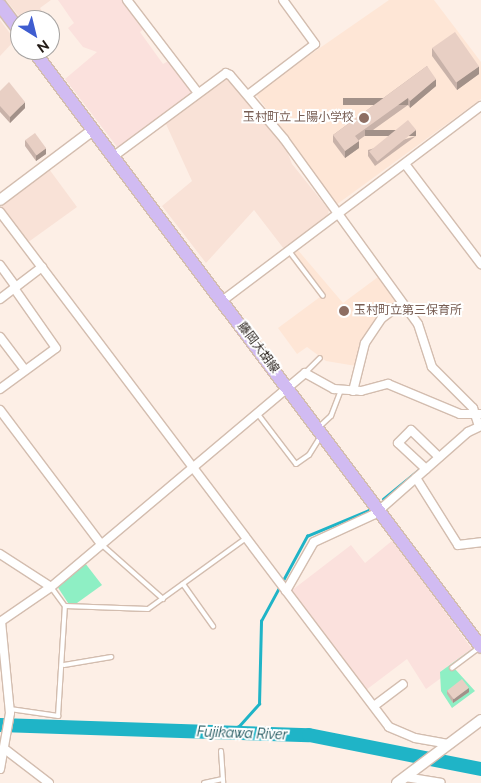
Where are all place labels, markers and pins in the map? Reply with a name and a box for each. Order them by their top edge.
place label: 玉村町立 上陽小学校 [243,111,354,125]
marker: 玉村町立 上陽小学校 [358,112,370,124]
place label: 玉村町立第三保育所 [354,304,462,318]
marker: 玉村町立第三保育所 [338,305,350,317]

